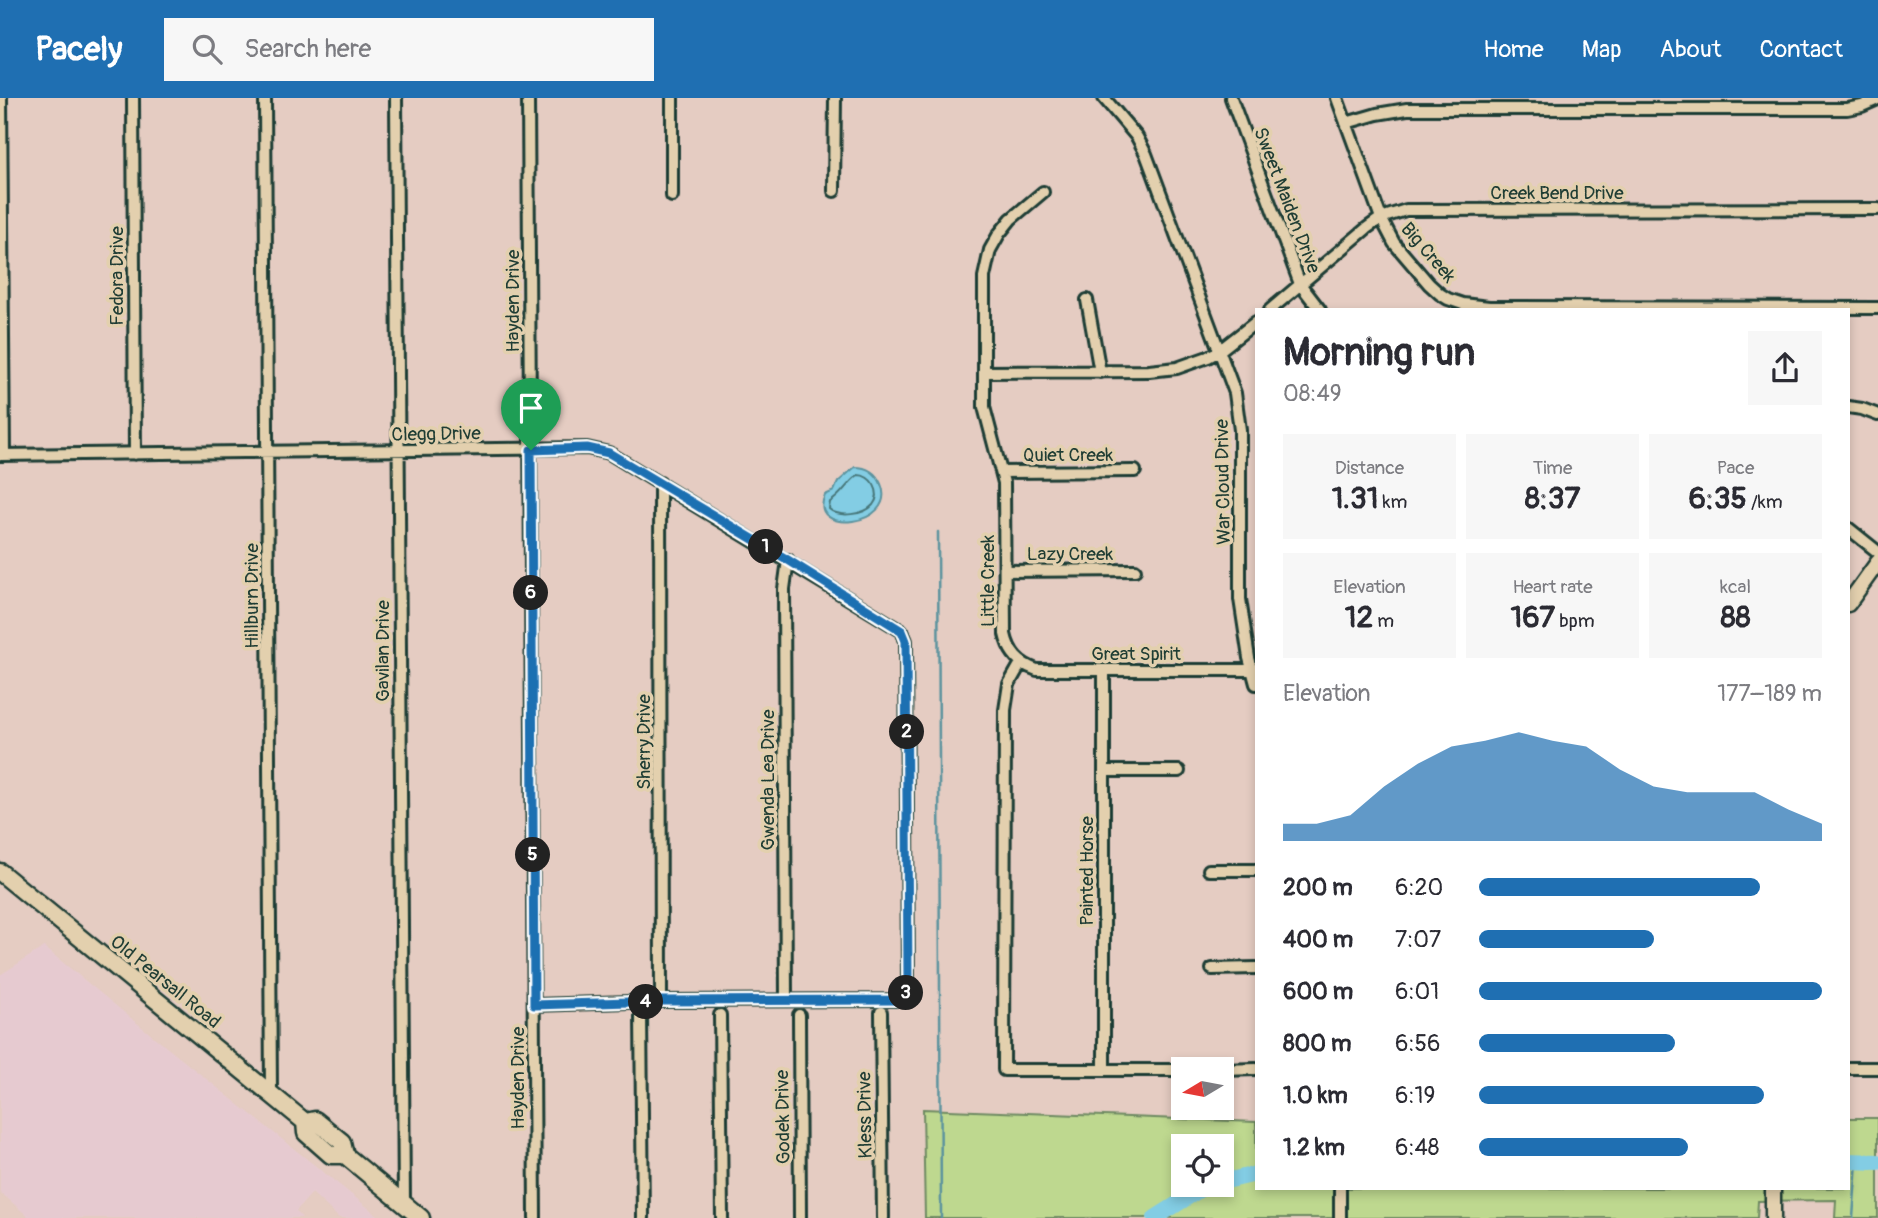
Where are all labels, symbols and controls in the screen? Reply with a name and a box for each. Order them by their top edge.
search box [164,18,654,81]
text: Pacely [35,29,122,70]
icon: search [188,30,226,68]
text: Search here [244,33,371,65]
text: Home [1483,35,1544,64]
text: Map [1582,35,1622,64]
text: About [1660,35,1722,64]
text: Contact [1760,35,1843,64]
street label: Sweet Maiden Drive [1248,124,1326,277]
street label: Creek Bend Drive [1490,181,1624,205]
street label: Big Creek [1395,217,1461,288]
street label: Fedora Drive [105,226,129,326]
street label: Hayden Drive [501,249,525,352]
text: Morning run [1283,329,1475,377]
button: share [1748,331,1822,405]
pin [501,378,561,450]
text: 08:49 [1283,379,1342,408]
icon: arrive [512,389,550,427]
street label: War Cloud Drive [1210,418,1236,545]
street label: Clegg Drive [391,421,482,447]
street label: Quiet Creek [1023,443,1113,467]
text: Distance [1335,456,1404,480]
text: Time [1533,456,1572,480]
text: Pace [1717,456,1754,480]
text: 1.31 [1332,480,1378,517]
text: 8:37 [1525,480,1580,517]
text: 6:35 [1688,480,1747,517]
text: km [1378,490,1407,514]
text: /km [1747,490,1783,514]
pin: 1 [748,530,784,564]
text: 1 [762,534,769,558]
street label: Little Creek [976,535,1000,627]
street label: Lazy Creek [1027,542,1113,566]
street label: Hillburn Drive [240,543,264,649]
pin: 6 [514,575,548,610]
text: Elevation [1333,575,1406,599]
text: Heart rate [1512,575,1593,599]
text: kcal [1720,575,1751,599]
text: 6 [525,580,536,604]
text: 12 [1345,599,1373,636]
text: 167 [1510,599,1555,636]
text: 88 [1720,599,1751,636]
street label: Gavilan Drive [371,600,395,702]
text: m [1373,609,1394,633]
text: bpm [1555,609,1595,633]
street label: Great Spirit [1091,642,1181,666]
text: Elevation [1283,679,1371,708]
text: 177–189 m [1717,679,1822,708]
street label: Sherry Drive [632,694,656,790]
street label: Gwenda Lea Drive [756,709,780,851]
pin: 2 [890,714,925,750]
text: 2 [901,719,912,743]
street label: Painted Horse [1075,816,1099,926]
pin: 5 [516,838,550,872]
text: 5 [527,842,538,866]
text: 200 m [1283,873,1353,902]
text: 6:20 [1395,873,1443,902]
text: 400 m [1283,925,1353,954]
text: 7:07 [1395,925,1441,954]
street label: Old Pearsall Road [105,930,226,1034]
pin: 3 [888,976,923,1010]
text: 600 m [1283,977,1353,1006]
text: 6:01 [1395,977,1439,1006]
text: 3 [900,980,911,1004]
pin: 4 [628,984,664,1020]
text: 4 [640,989,651,1013]
street label: Hayden Drive [506,1026,530,1129]
text: 800 m [1283,1029,1351,1058]
text: 6:56 [1395,1029,1440,1058]
north arrow [1171,1057,1234,1120]
map controls [1171,1057,1234,1197]
street label: Godek Drive [770,1069,796,1164]
street label: Kless Drive [852,1071,878,1159]
text: 1.0 km [1283,1081,1348,1110]
text: 6:19 [1395,1081,1435,1110]
text: 1.2 km [1283,1133,1345,1162]
text: 6:48 [1395,1133,1439,1162]
button: locate [1171,1134,1234,1197]

